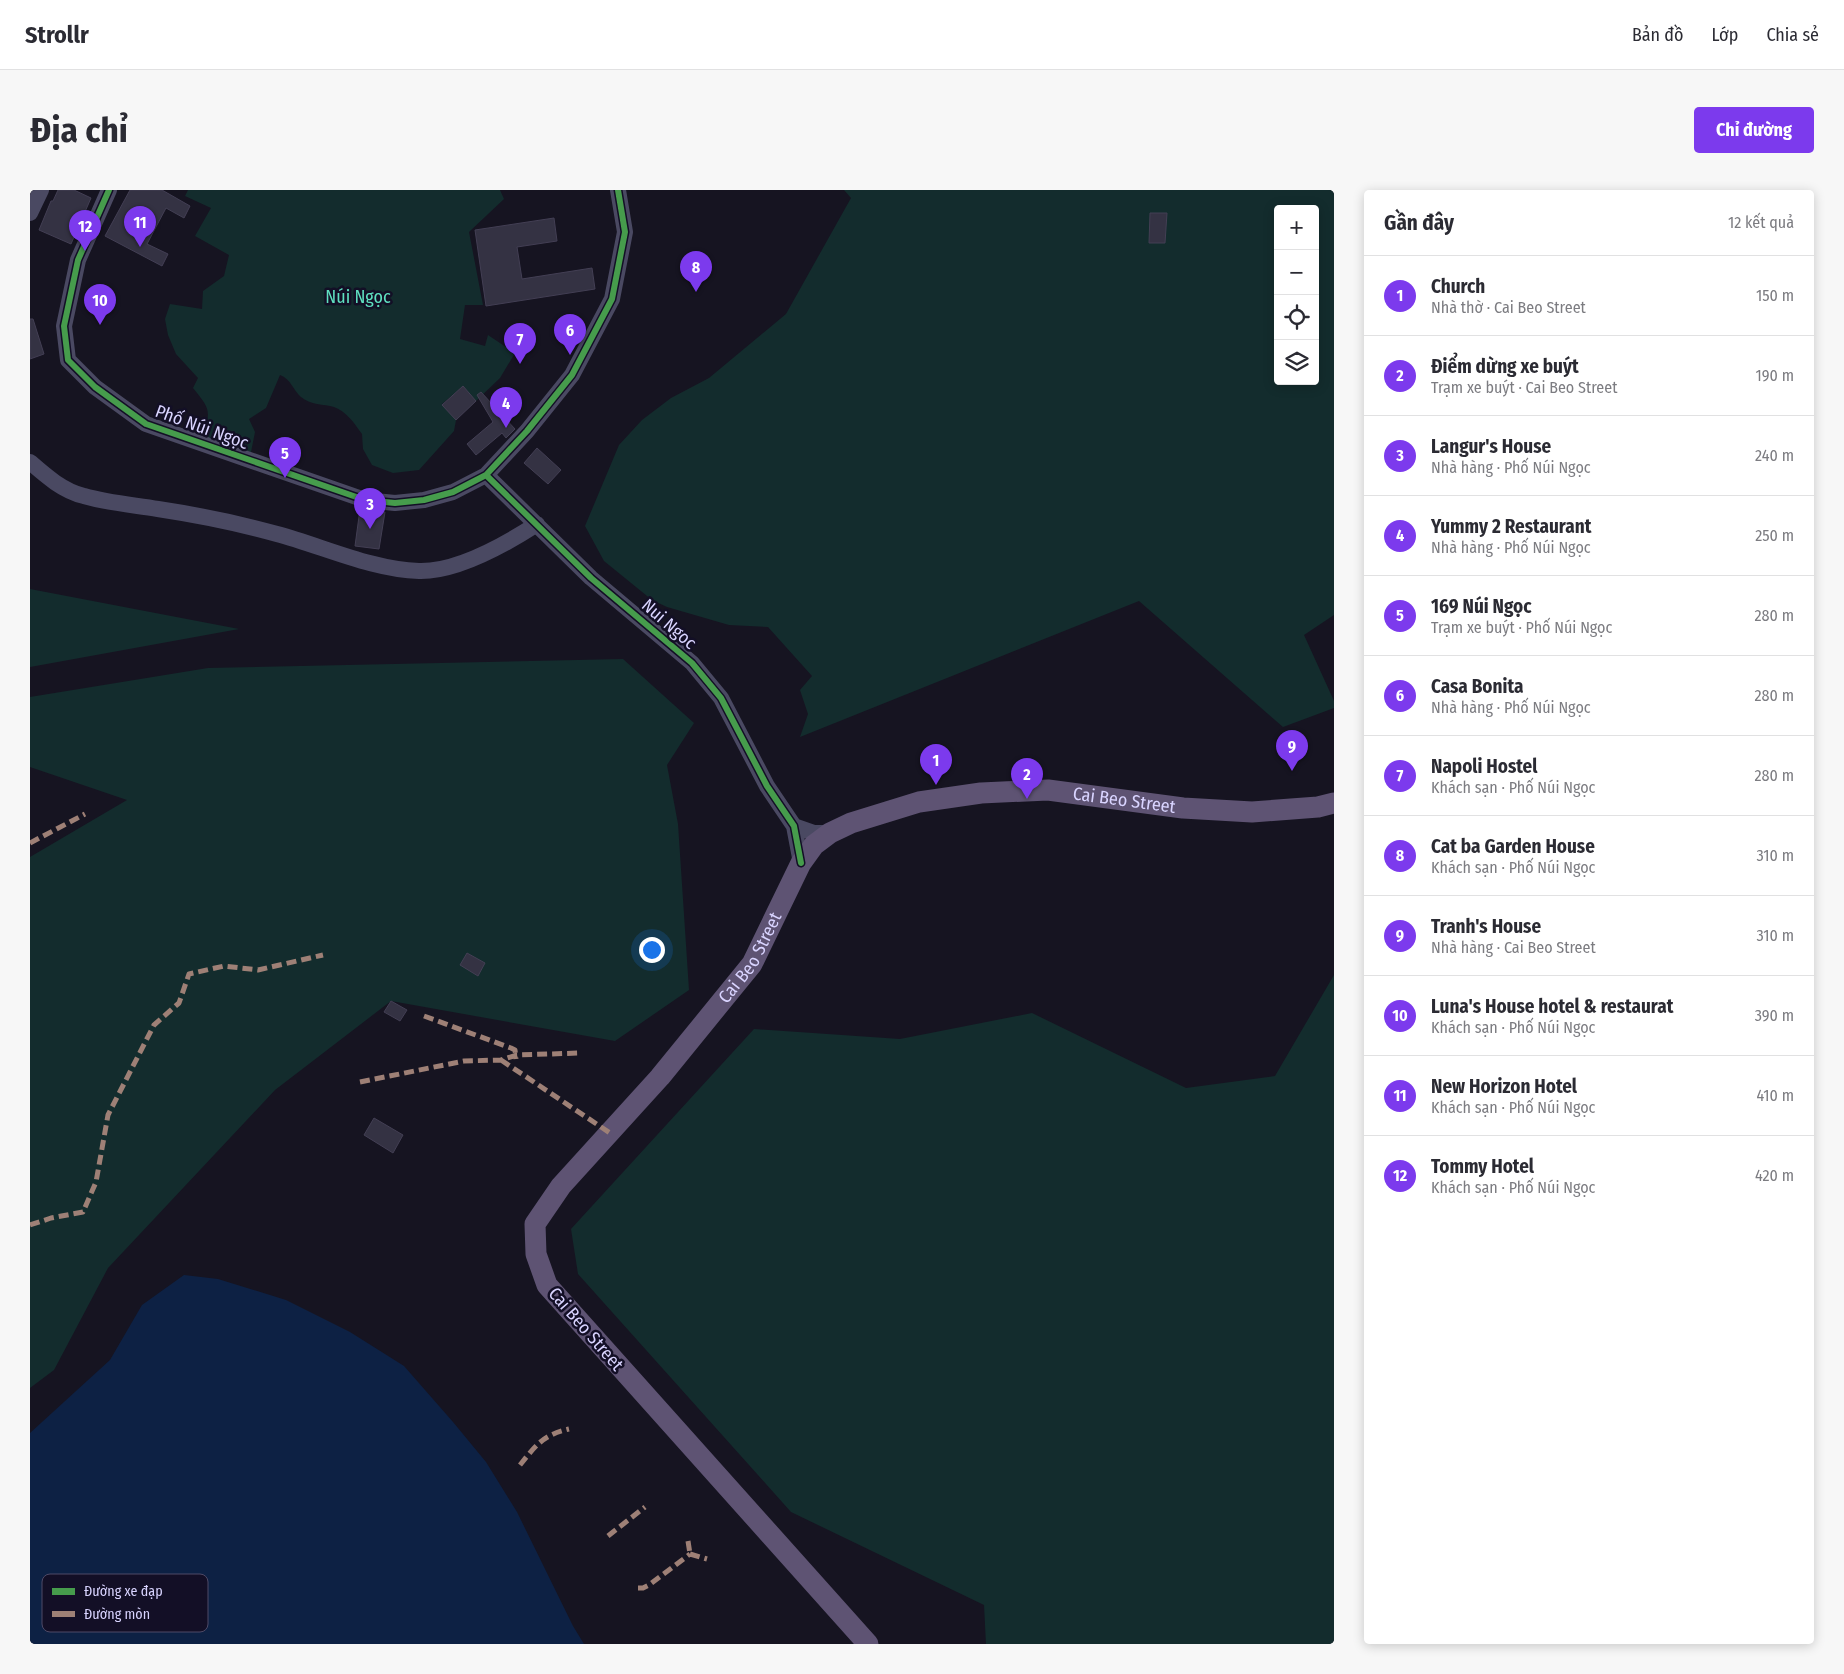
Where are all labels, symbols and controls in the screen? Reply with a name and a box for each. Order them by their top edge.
text: Strollr [25,21,89,49]
text: Bản đồ [1632,24,1683,46]
text: Lớp [1711,24,1738,46]
text: Chia sẻ [1766,24,1819,46]
button: Chỉ đường [1694,107,1814,153]
text: Địa chỉ [30,109,128,151]
map controls [1274,205,1319,385]
button: + [1274,205,1319,250]
pin: 11 [124,206,156,247]
pin: 12 [69,210,101,251]
text: Gần đây [1384,210,1454,236]
text: 12 kết quả [1728,213,1794,232]
button: − [1274,250,1319,295]
pin: 8 [680,251,712,292]
text: Church [1431,275,1485,298]
pin: 10 [84,284,116,325]
park label: Núi Ngọc [325,286,391,308]
text: 1 [1397,286,1403,305]
text: 150 m [1756,286,1794,305]
button: locate [1274,295,1319,340]
text: Nhà thờ · Cai Beo Street [1431,298,1586,317]
pin: 6 [554,314,586,355]
pin: 7 [504,323,536,364]
button: layers [1274,340,1319,385]
text: Điểm dừng xe buýt [1431,355,1579,378]
text: 2 [1396,366,1404,385]
text: 190 m [1756,366,1794,385]
text: Trạm xe buýt · Cai Beo Street [1431,378,1617,397]
pin: 4 [490,387,522,428]
street label: Phố Núi Ngọc [152,400,252,454]
text: Langur's House [1431,435,1551,458]
pin: 5 [269,437,301,478]
text: 3 [1396,446,1404,465]
text: 240 m [1755,446,1794,465]
text: Nhà hàng · Phố Núi Ngọc [1431,458,1591,477]
pin: 3 [354,488,386,529]
text: Yummy 2 Restaurant [1431,515,1591,538]
text: 4 [1396,526,1404,545]
text: 250 m [1755,526,1794,545]
text: Nhà hàng · Phố Núi Ngọc [1431,538,1591,557]
street label: Nui Ngoc [637,594,701,654]
text: 169 Núi Ngọc [1431,595,1531,618]
text: 5 [1396,606,1404,625]
text: 280 m [1755,606,1794,625]
text: Trạm xe buýt · Phố Núi Ngọc [1431,618,1612,637]
text: Casa Bonita [1431,675,1523,698]
text: 6 [1396,686,1404,705]
text: 280 m [1755,686,1794,705]
text: Nhà hàng · Phố Núi Ngọc [1431,698,1591,717]
pin: 9 [1276,730,1308,771]
pin: 1 [920,744,952,785]
text: Napoli Hostel [1431,755,1537,778]
pin: 2 [1011,758,1043,799]
text: 7 [1397,766,1403,785]
text: 280 m [1755,766,1794,785]
text: Khách sạn · Phố Núi Ngọc [1431,778,1595,797]
street label: Cai Beo Street [1072,782,1177,818]
text: Cat ba Garden House [1431,835,1595,858]
text: 8 [1396,846,1404,865]
text: 310 m [1757,846,1794,865]
text: Khách sạn · Phố Núi Ngọc [1431,858,1595,877]
street label: Cai Beo Street [714,909,786,1008]
text: Tranh's House [1431,915,1541,938]
text: 9 [1396,926,1404,945]
text: 310 m [1757,926,1794,945]
your location [639,937,665,963]
text: Nhà hàng · Cai Beo Street [1431,938,1596,957]
text: Luna's House hotel & restaurat [1431,995,1673,1018]
text: 10 [1392,1006,1408,1025]
text: 390 m [1755,1006,1794,1025]
text: Khách sạn · Phố Núi Ngọc [1431,1018,1595,1037]
text: New Horizon Hotel [1431,1075,1577,1098]
text: 11 [1393,1086,1407,1105]
text: 410 m [1756,1086,1794,1105]
text: Khách sạn · Phố Núi Ngọc [1431,1098,1595,1117]
text: Tommy Hotel [1431,1155,1534,1178]
text: 12 [1393,1166,1407,1185]
text: 420 m [1755,1166,1794,1185]
text: Khách sạn · Phố Núi Ngọc [1431,1178,1595,1197]
street label: Cai Beo Street [544,1283,628,1375]
legend [42,1574,208,1632]
text: Đường xe đạp [84,1583,163,1600]
text: Đường mòn [84,1606,150,1623]

